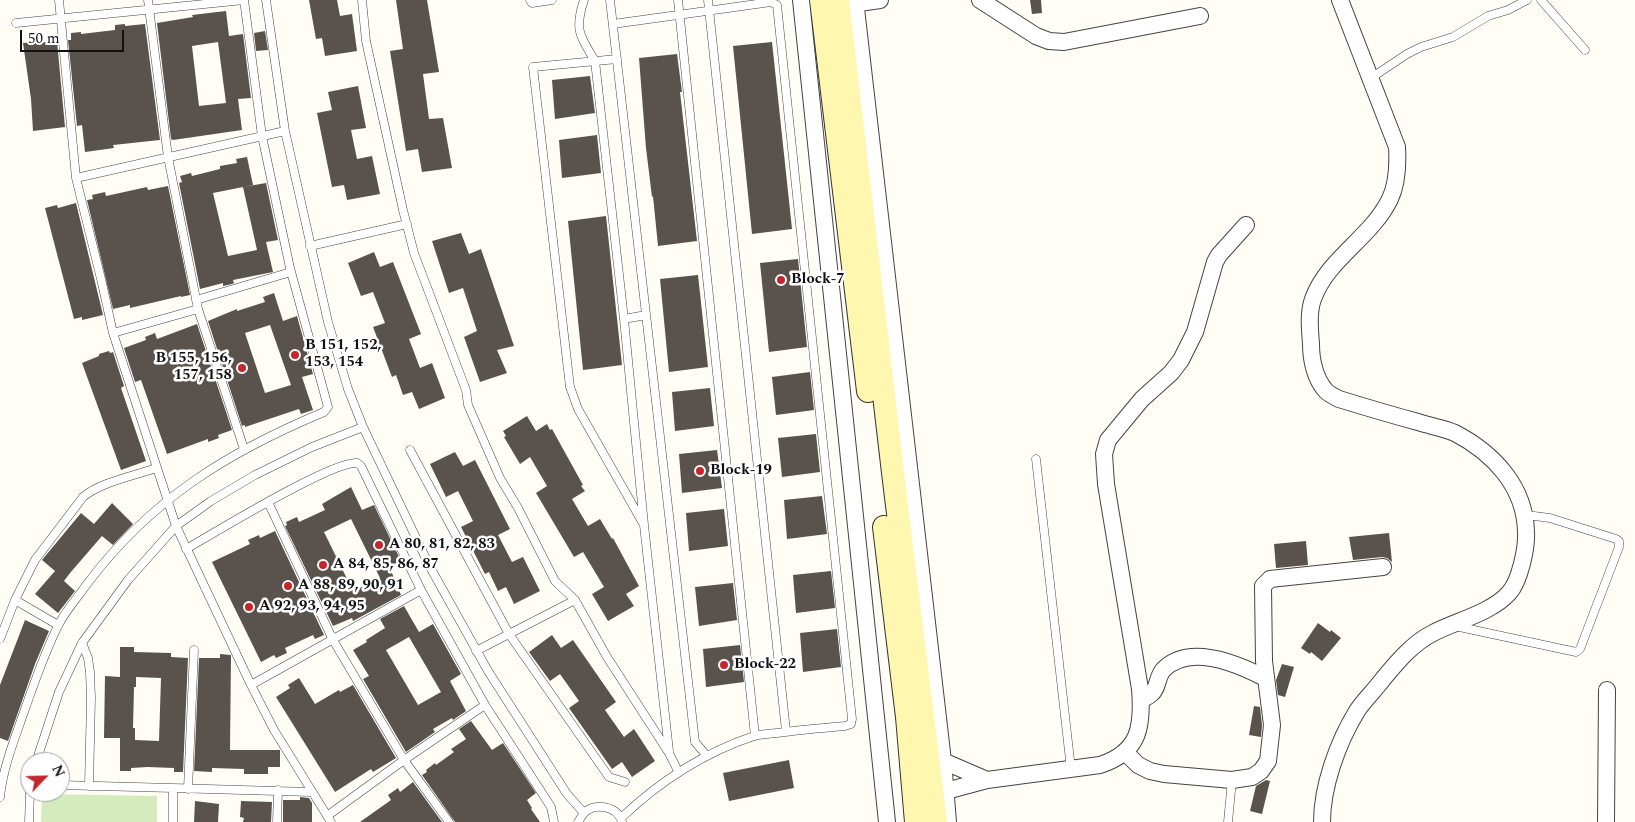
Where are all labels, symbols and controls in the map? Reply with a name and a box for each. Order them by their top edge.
scale bar [22,20,126,52]
text: 50 m [28,27,60,50]
place label: Block-7 [791,271,845,289]
marker: Block-7 [775,274,787,286]
place label: B 151, 152, 153, 154 [305,337,382,372]
marker: B 151, 152, 153, 154 [289,349,301,361]
place label: B 155, 156, 157, 158 [155,350,232,385]
marker: B 155, 156, 157, 158 [236,362,248,374]
place label: Block-19 [710,462,772,480]
marker: Block-19 [694,465,706,477]
place label: A 80, 81, 82, 83 [389,536,495,554]
marker: A 80, 81, 82, 83 [373,539,385,551]
place label: A 84, 85, 86, 87 [333,556,439,574]
marker: A 84, 85, 86, 87 [317,559,329,571]
place label: A 88, 89, 90, 91 [298,577,404,595]
marker: A 88, 89, 90, 91 [282,580,294,592]
place label: A 92, 93, 94, 95 [259,598,365,616]
marker: A 92, 93, 94, 95 [243,601,255,613]
place label: Block-22 [734,656,796,674]
marker: Block-22 [718,659,730,671]
north arrow [20,752,70,802]
text: N [46,762,70,781]

